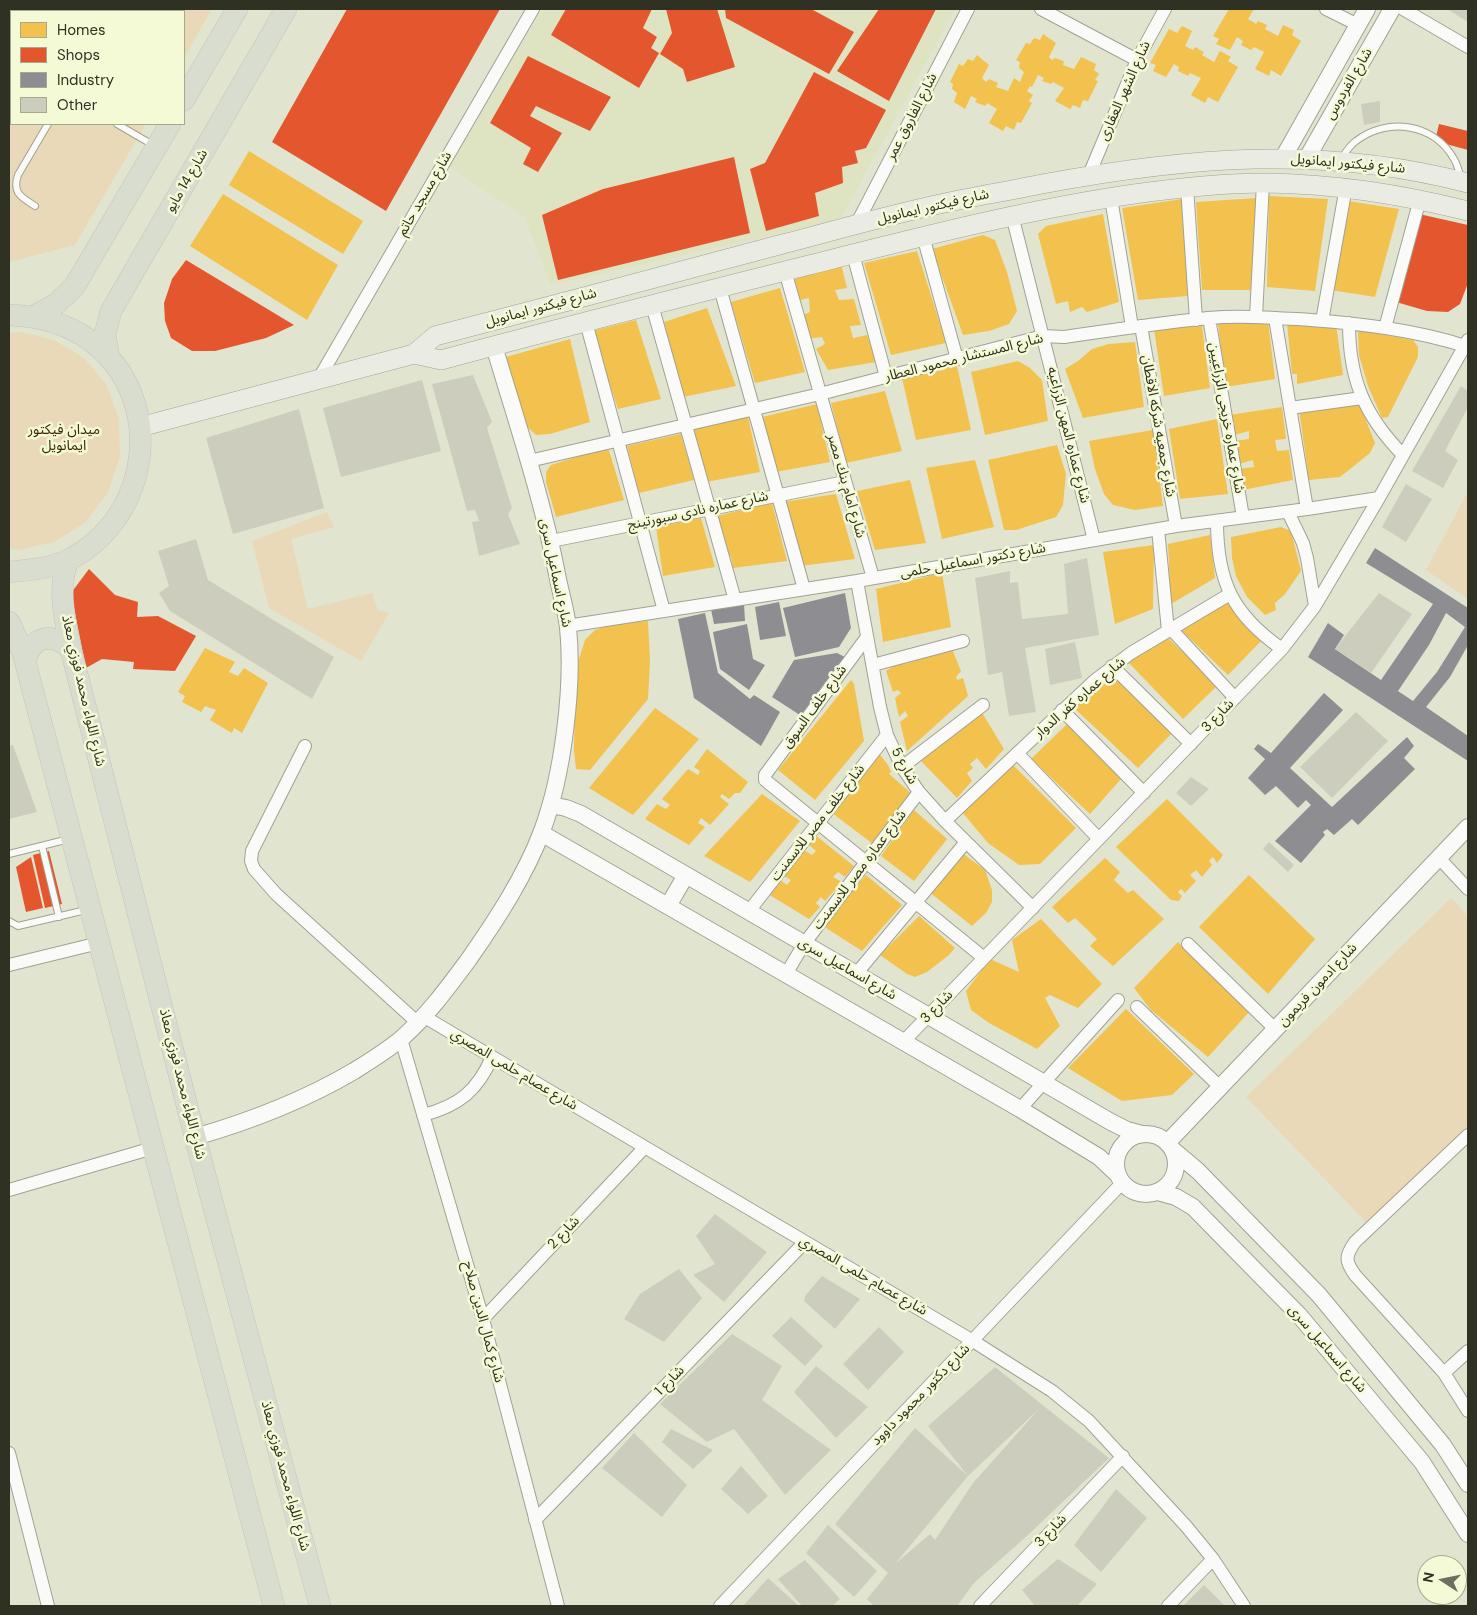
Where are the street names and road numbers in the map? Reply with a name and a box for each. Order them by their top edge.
street label: شارع الشهر العقارى [1096,39,1154,143]
street label: شارع الفردوس [1322,45,1376,123]
street label: شارع الفاروق عمر [883,71,941,163]
street label: شارع 14 مايو [162,147,212,215]
street label: شارع مسجد حاتم [394,149,456,239]
street label: شارع فيكتور ايمانويل [1290,151,1406,177]
street label: شارع فيكتور ايمانويل [875,186,991,228]
street label: شارع فيكتور ايمانويل [483,285,599,331]
street label: شارع المستشار محمود العطار [883,330,1045,386]
street label: شارع عماره خريجى الزراعيين [1204,341,1248,495]
street label: شارع جمعيه شركه الاقطان [1137,354,1179,498]
street label: شارع عماره المهن الزراعيه [1043,365,1093,505]
street label: شارع امام بنك مصر [823,432,869,540]
street label: شارع عماره نادى سبورتينج [626,488,770,534]
street label: شارع اسماعيل سرى [535,517,575,629]
street label: شارع دكتور اسماعيل حلمى [899,540,1047,582]
street label: شارع اللواء محمد فوزي معاذ [57,614,109,768]
street label: شارع عماره كفر الدوار [1031,654,1129,742]
street label: شارع خلف السوق [779,662,851,752]
street label: شارع 3 [1198,696,1238,736]
street label: شارع 5 [887,745,921,787]
street label: شارع خلف مصر للاسمنت [767,761,869,885]
street label: شارع عماره مصر للاسمنت [810,807,910,933]
street label: شارع اسماعيل سرى [795,934,899,1004]
street label: شارع ادمون فريمون [1275,940,1361,1030]
street label: شارع 3 [917,987,957,1027]
street label: شارع اللواء محمد فوزي معاذ [155,1007,209,1161]
street label: شارع عصام حلمى المصري [448,1025,580,1115]
street label: شارع 2 [545,1213,583,1253]
street label: شارع عصام حلمى المصري [796,1232,930,1320]
street label: شارع كمال الدين صلاح [459,1259,507,1385]
street label: شارع اسماعيل سرى [1284,1302,1370,1396]
street label: شارع دكتور محمود داوود [868,1341,974,1449]
street label: شارع 1 [652,1362,688,1400]
street label: شارع اللواء محمد فوزي معاذ [257,1399,313,1553]
street label: شارع 3 [1031,1511,1071,1551]

